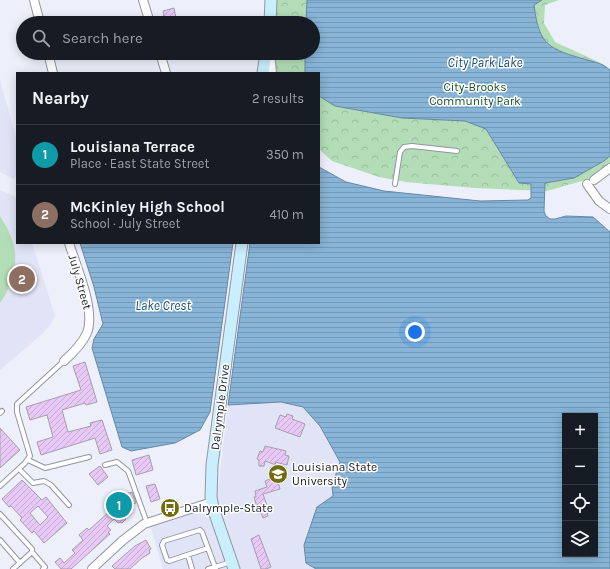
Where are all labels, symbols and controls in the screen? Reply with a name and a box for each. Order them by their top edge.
search box [16,16,320,60]
icon: search [30,27,52,49]
text: Search here [62,29,143,47]
water label: City Park Lake [447,55,523,70]
park label: City-Brooks Community Park [429,80,521,108]
text: Nearby [32,88,89,108]
text: 2 results [252,91,304,106]
text: Louisiana Terrace [70,138,195,156]
text: 1 [43,147,47,162]
text: 350 m [266,147,304,162]
text: Place · East State Street [70,156,209,171]
text: McKinley High School [70,198,225,216]
text: 2 [41,207,49,222]
text: 410 m [269,207,304,222]
text: School · July Street [70,216,180,231]
street label: July Street [65,253,95,312]
pin: 2 [9,264,35,294]
water label: Lake Crest [135,298,191,313]
your location [405,322,425,342]
street label: Dalrymple Drive [208,363,232,451]
map controls [562,413,598,557]
button: + [562,413,598,449]
button: − [562,449,598,485]
place label: Louisiana State University [292,460,377,488]
school or university icon: Louisiana State University [267,463,289,485]
button: locate [562,485,598,521]
pin: 1 [106,490,132,520]
bus stop icon: Dalrymple-State [159,497,181,519]
place label: Dalrymple-State [184,501,273,515]
button: layers [562,521,598,557]

